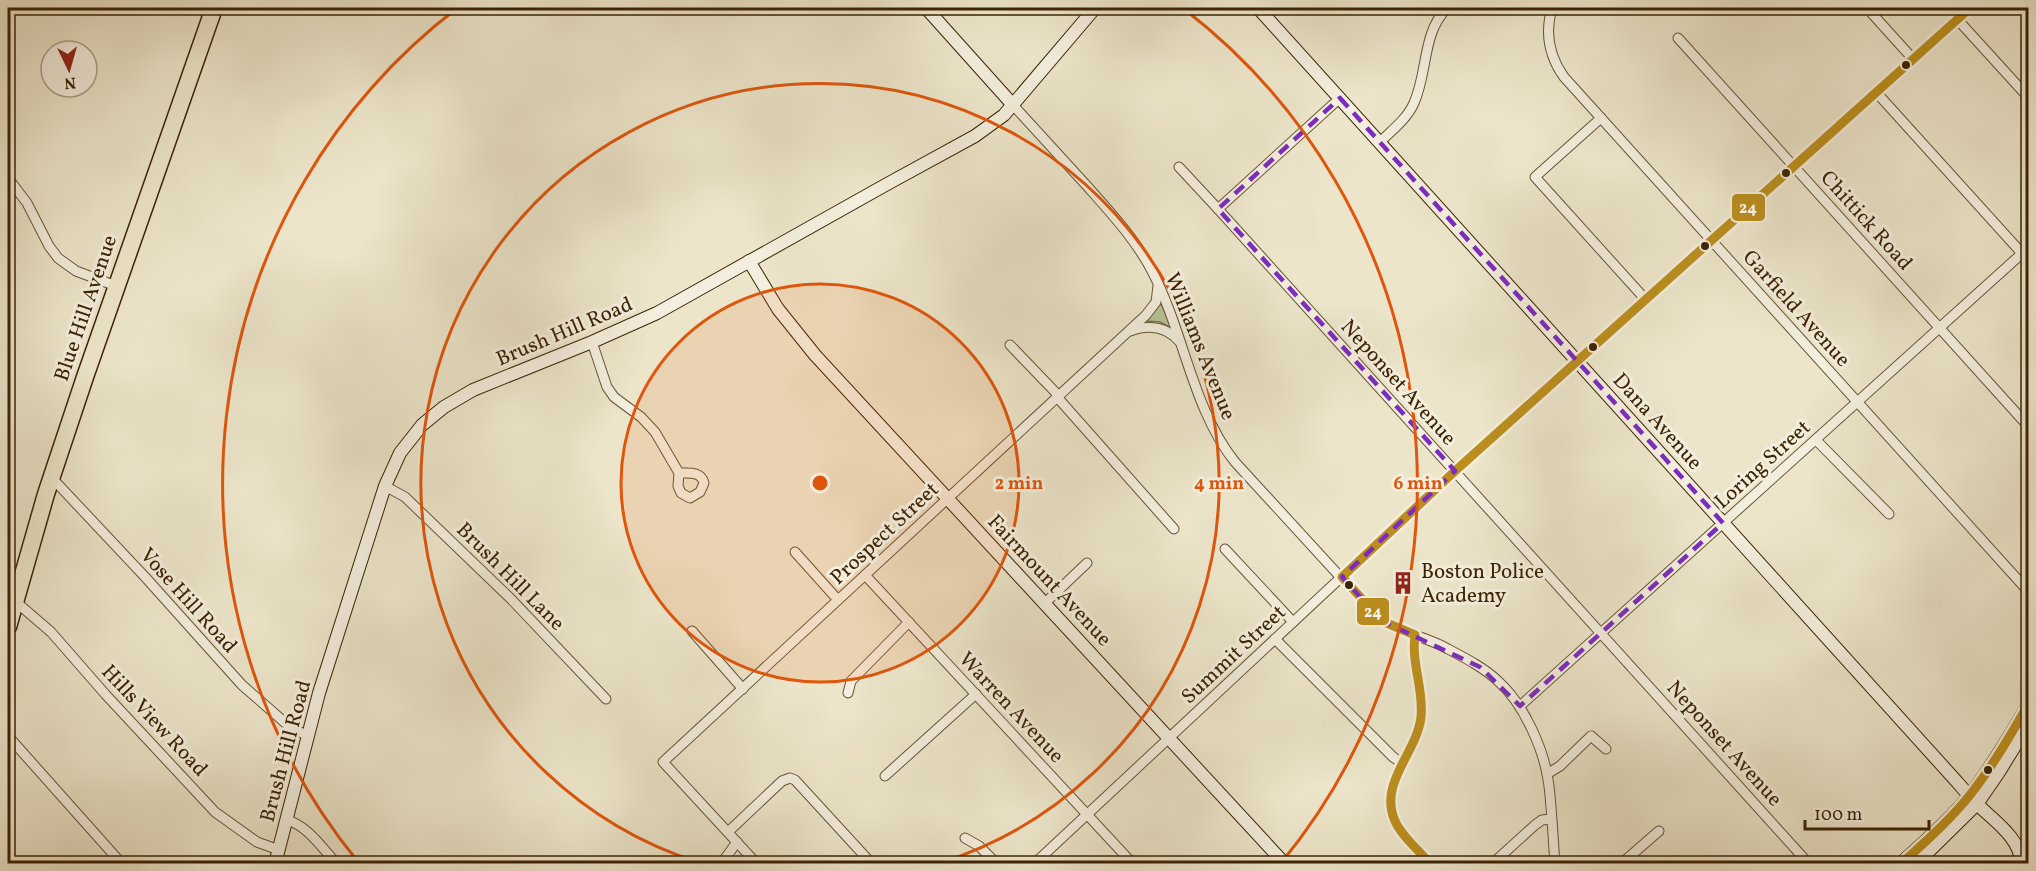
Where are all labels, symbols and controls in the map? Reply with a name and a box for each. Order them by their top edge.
north arrow [39,39,99,99]
unlabelled marker [1900,59,1912,71]
text: N [63,70,77,93]
street label: Chittick Road [1813,165,1919,277]
unlabelled marker [1780,167,1792,179]
line badge: 24 [1731,193,1766,222]
text: 24 [1739,198,1757,220]
street label: Blue Hill Avenue [48,231,125,386]
unlabelled marker [1699,240,1711,252]
street label: Garfield Avenue [1735,244,1856,374]
street label: Williams Avenue [1157,269,1242,425]
street label: Brush Hill Road [492,291,637,374]
street label: Neponset Avenue [1333,314,1462,452]
unlabelled marker [1587,341,1599,353]
street label: Dana Avenue [1605,367,1708,477]
street label: Loring Street [1709,414,1818,516]
text: 2 min [995,472,1043,497]
text: 4 min [1194,472,1244,497]
text: 6 min [1393,472,1443,497]
centre of rings [810,473,830,493]
street label: Prospect Street [824,476,946,592]
street label: Fairmount Avenue [980,509,1118,653]
street label: Brush Hill Lane [449,516,571,638]
street label: Vose Hill Road [133,542,243,660]
place label: Boston Police Academy [1421,558,1544,611]
building icon: Boston Police Academy [1390,570,1416,596]
unlabelled marker [1343,579,1355,591]
line badge: 24 [1356,597,1390,626]
street label: Summit Street [1175,599,1293,711]
text: 24 [1364,602,1382,624]
street label: Warren Avenue [952,646,1070,770]
street label: Hills View Road [94,659,214,784]
street label: Neponset Avenue [1659,675,1788,813]
street label: Brush Hill Road [254,677,319,826]
unlabelled marker [1982,764,1994,776]
scale bar [1805,793,1930,831]
text: 100 m [1814,803,1863,828]

